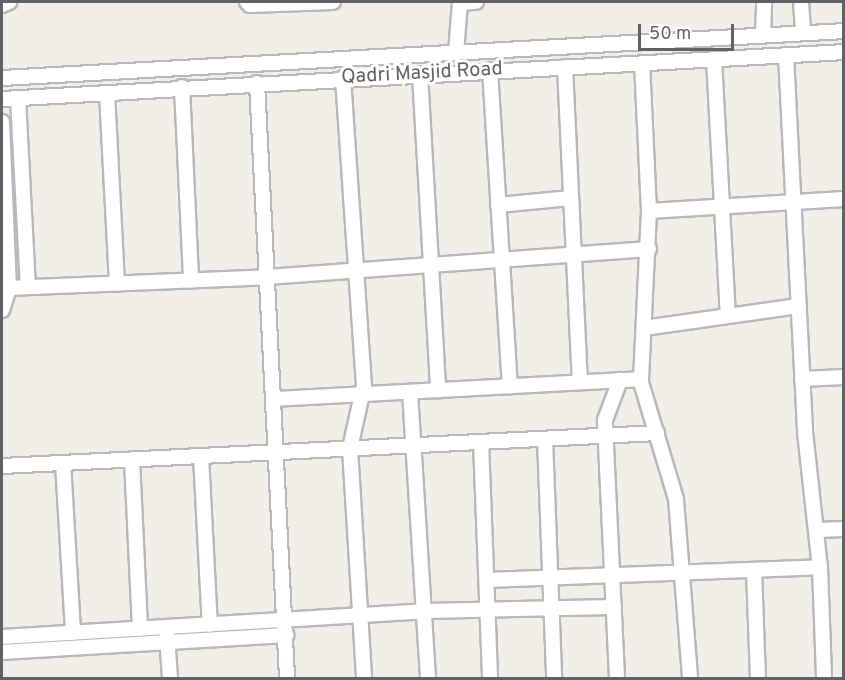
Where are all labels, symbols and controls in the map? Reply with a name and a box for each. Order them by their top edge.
scale bar [641,12,737,50]
text: 50 m [649,23,691,46]
street label: Qadri Masjid Road [341,58,503,90]

